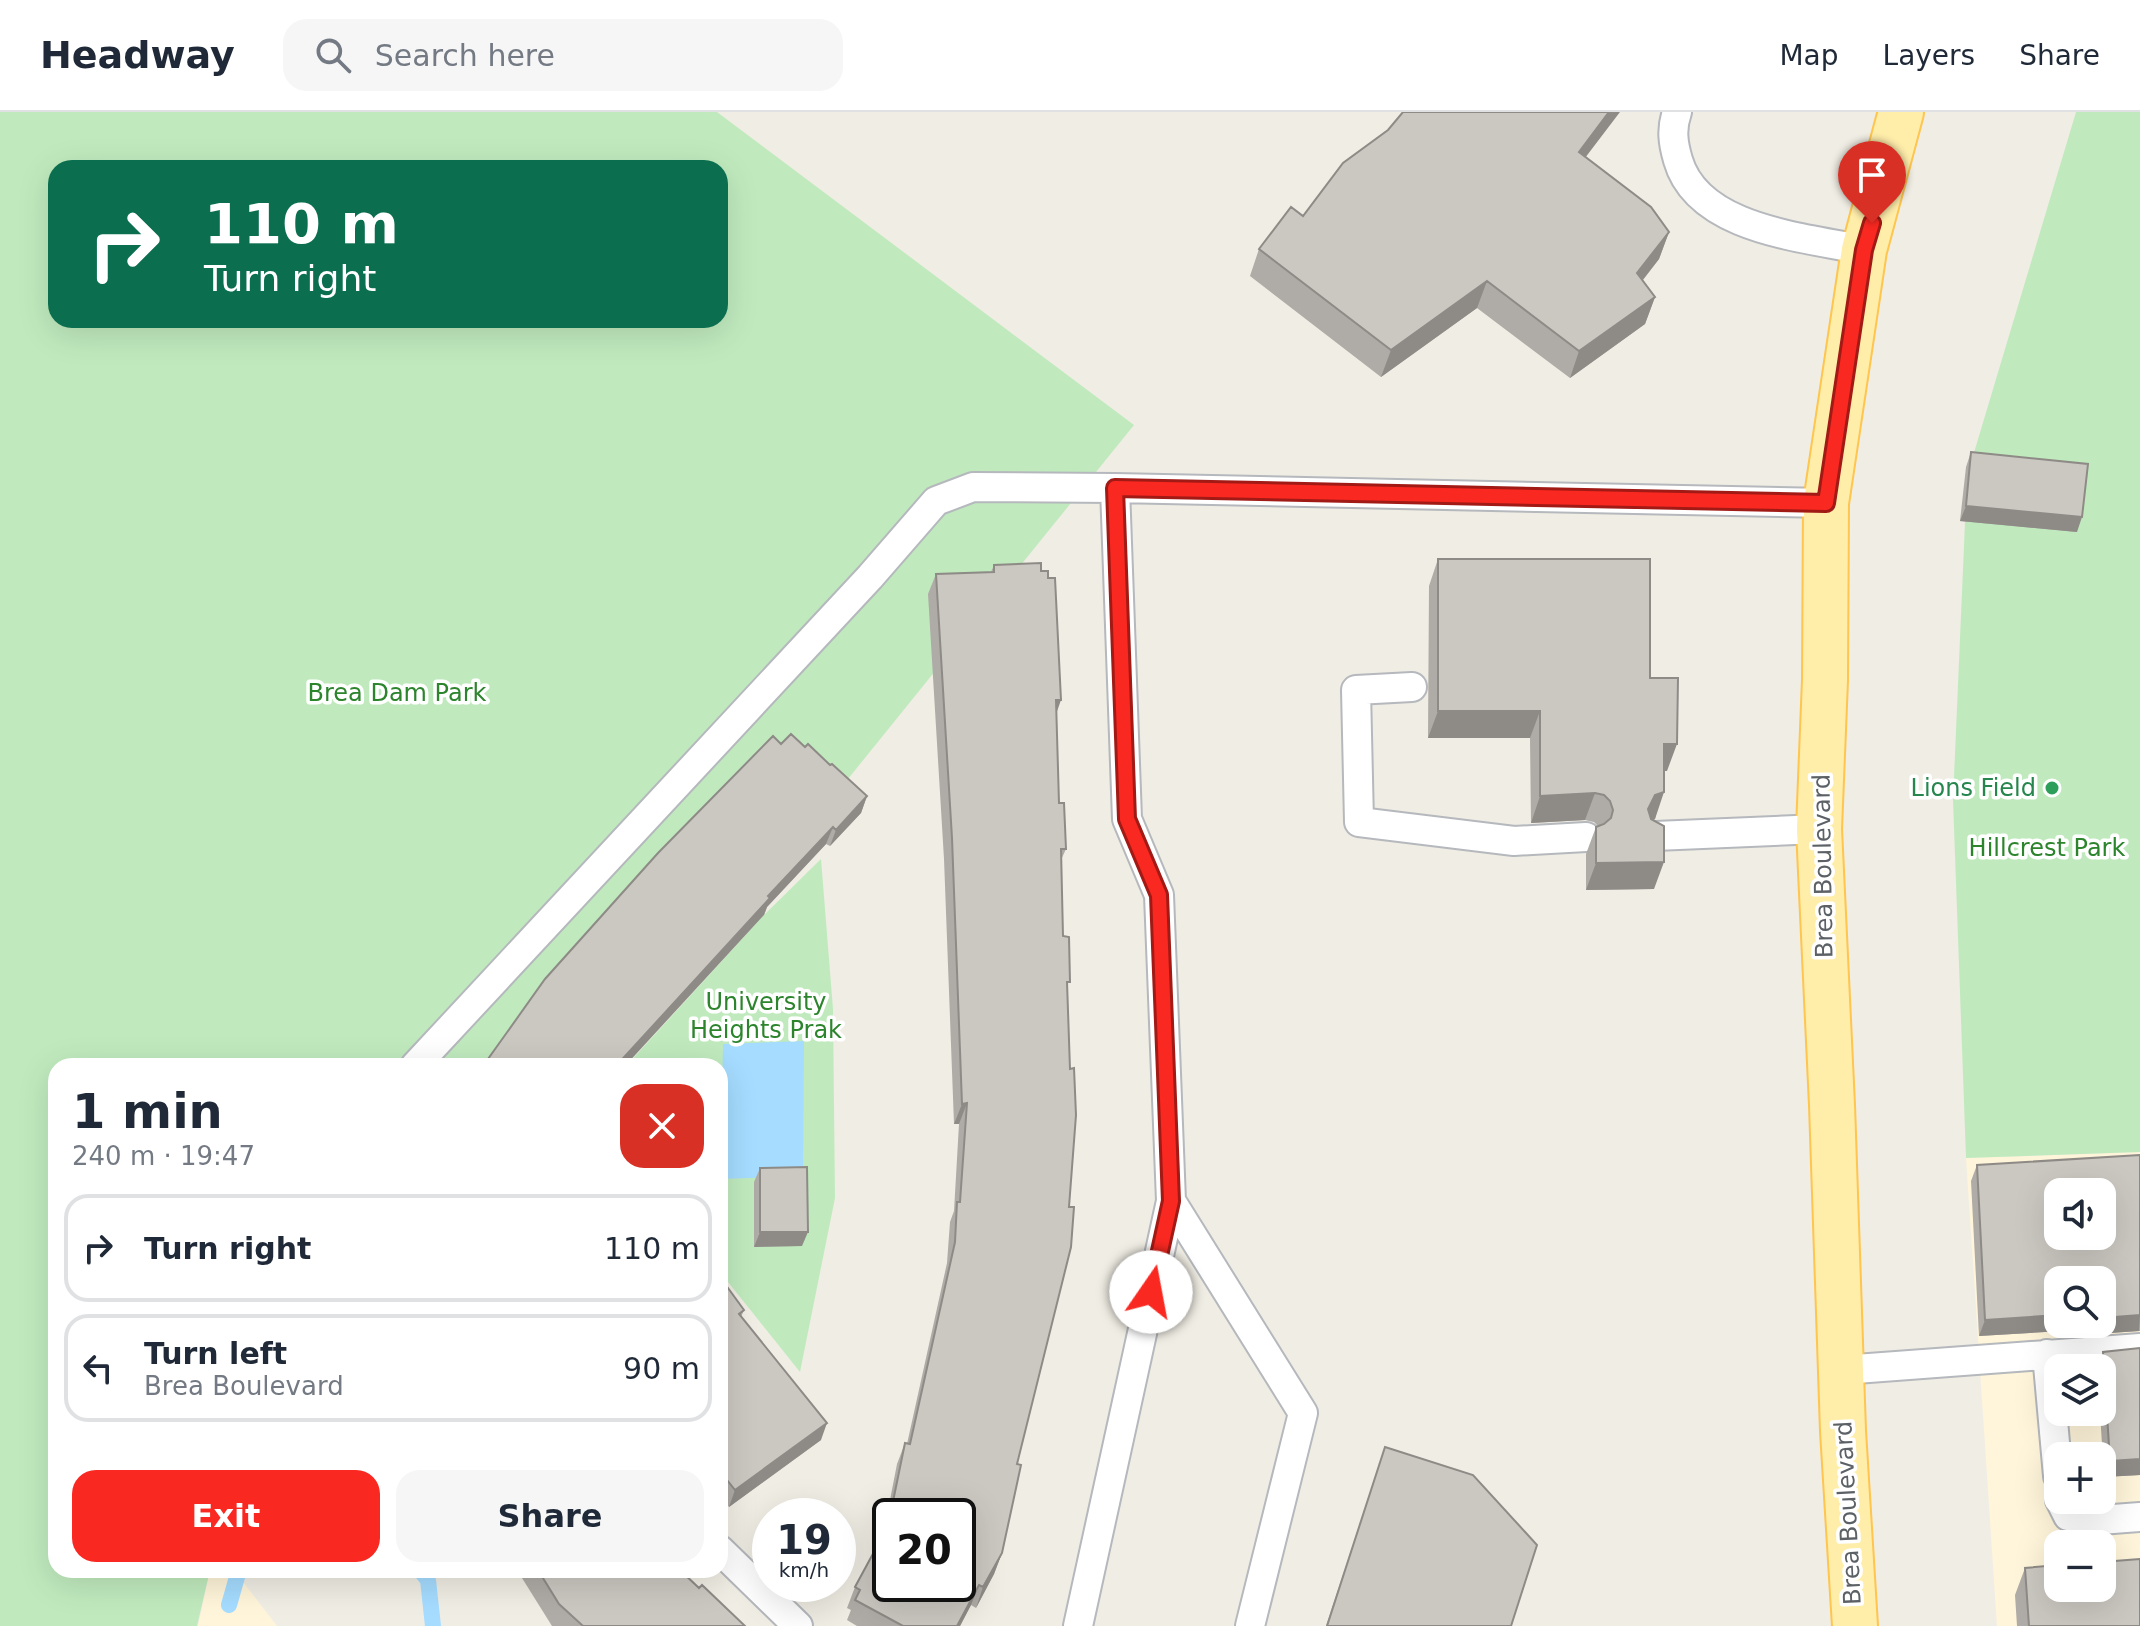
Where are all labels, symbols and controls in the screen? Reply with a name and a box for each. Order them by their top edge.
search box [283,19,843,91]
text: Headway [40,33,235,77]
icon: search [311,33,355,77]
text: Search here [375,38,555,73]
text: Map [1779,39,1839,72]
text: Layers [1883,39,1975,72]
text: Share [2019,39,2100,72]
pin [1838,141,1906,223]
icon: arrive [1850,153,1894,197]
text: 110 m [204,191,399,256]
icon: right [72,192,176,296]
text: Turn right [204,258,376,299]
park label: Brea Dam Park [308,679,487,707]
street label: Brea Boulevard [1807,774,1839,958]
place label: Lions Field [1911,774,2036,802]
marker: Lions Field [2043,779,2061,797]
park label: Hillcrest Park [1969,834,2125,862]
park label: University Heights Prak [690,988,842,1044]
text: 1 min [72,1083,223,1139]
button: close [620,1084,704,1168]
text: 240 m · 19:47 [72,1141,255,1171]
map controls [2044,1178,2116,1602]
button: sound [2044,1178,2116,1250]
icon: right [76,1226,120,1270]
text: Turn right [144,1231,311,1266]
text: 110 m [604,1231,700,1266]
position arrow [1109,1250,1193,1334]
button: search [2044,1266,2116,1338]
text: Turn left [144,1336,287,1371]
icon: left [76,1346,120,1390]
text: 90 m [623,1351,700,1386]
button: layers [2044,1354,2116,1426]
text: Brea Boulevard [144,1371,344,1401]
street label: Brea Boulevard [1829,1420,1867,1606]
button: + [2044,1442,2116,1514]
button: Exit [72,1470,380,1562]
button: Share [396,1470,704,1562]
speed limit sign: 20 [872,1498,976,1602]
text: 19 [776,1517,832,1563]
button: − [2044,1530,2116,1602]
text: km/h [779,1558,829,1582]

